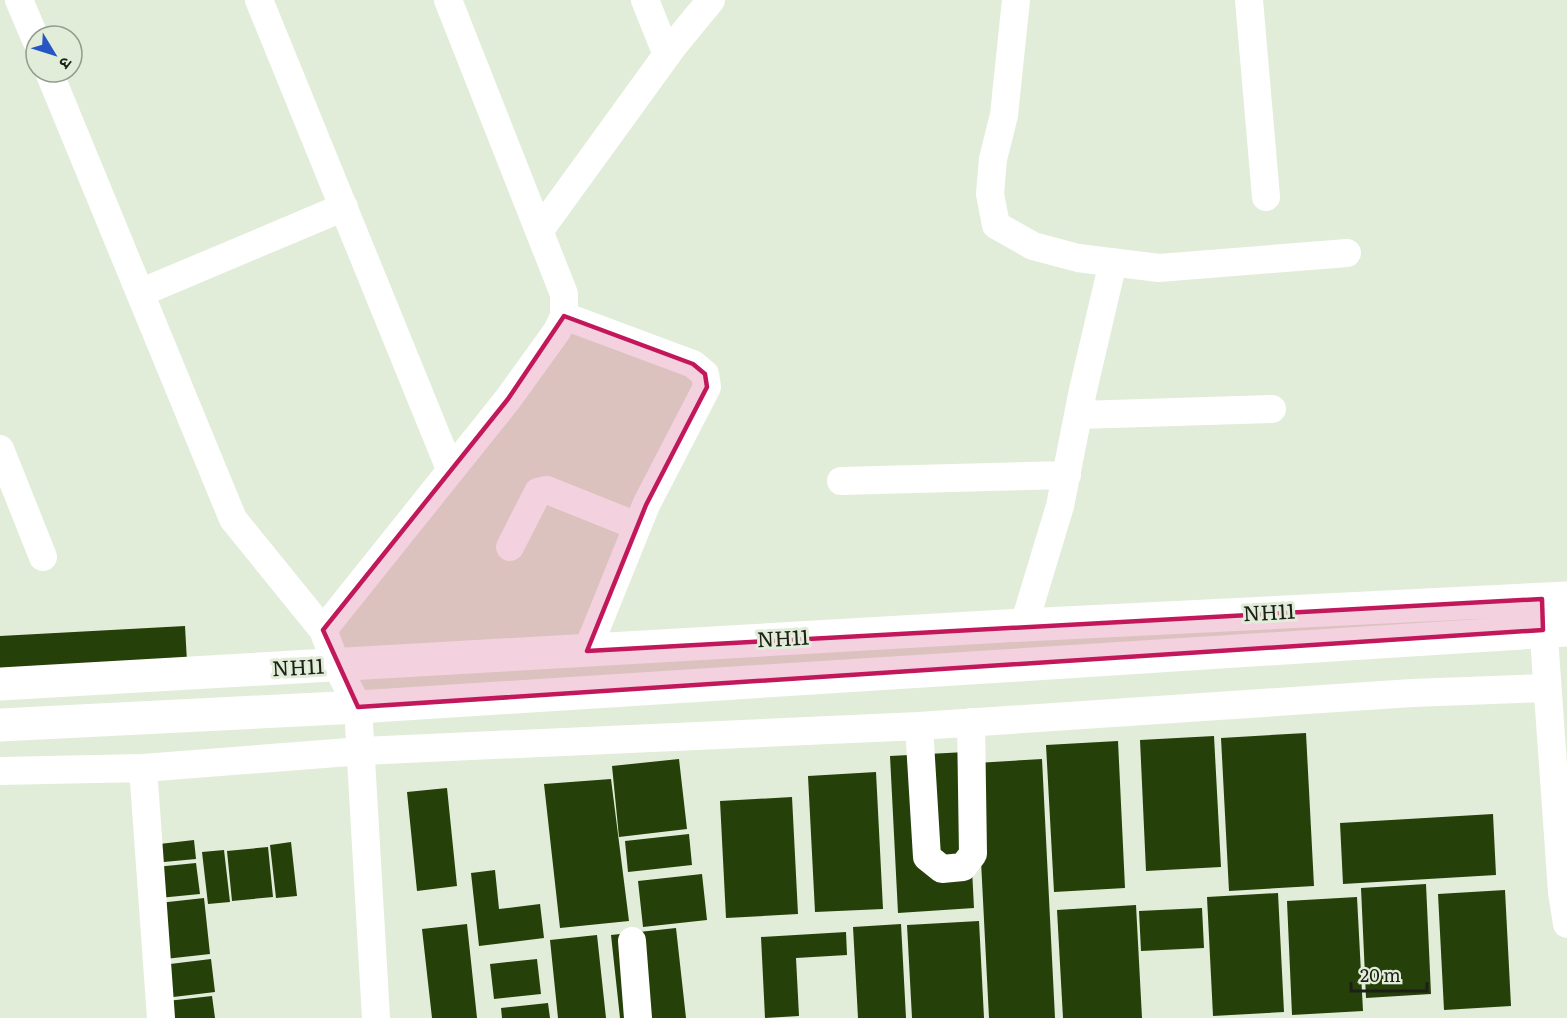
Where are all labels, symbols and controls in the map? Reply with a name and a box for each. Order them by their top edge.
north arrow [24,24,84,84]
text: उ [54,53,79,75]
street label: NH11 [1242,594,1296,627]
street label: NH11 [756,620,810,653]
street label: NH11 [271,649,325,682]
scale bar [1351,955,1428,993]
text: 20 m [1360,961,1401,988]

